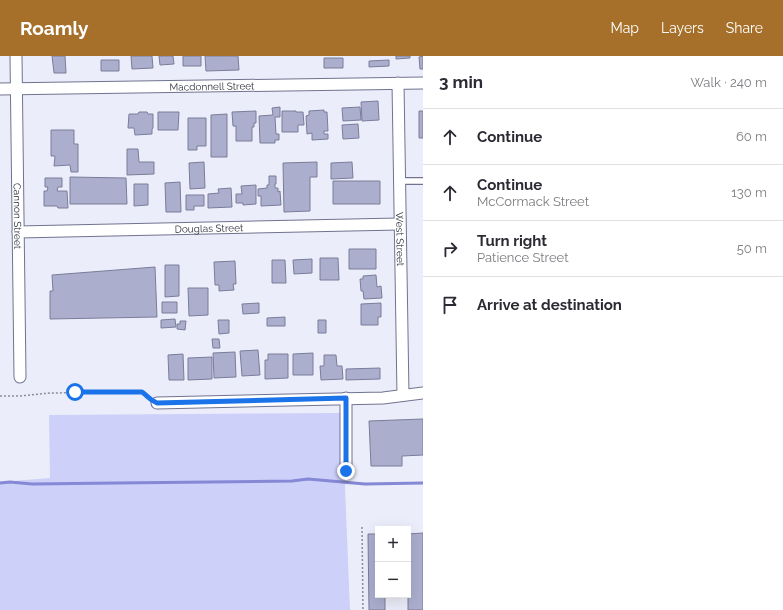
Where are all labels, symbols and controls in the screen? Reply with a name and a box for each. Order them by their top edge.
text: Roamly [20,17,88,39]
text: Map [611,20,639,36]
text: Layers [661,20,704,36]
text: Share [726,20,763,36]
text: 3 min [439,72,483,92]
text: Walk · 240 m [690,75,767,90]
street label: Macdonnell Street [169,80,255,92]
icon: ahead [439,126,461,148]
text: Continue [477,128,542,146]
text: 60 m [736,129,767,144]
text: Continue [477,176,542,194]
icon: ahead [439,182,461,204]
street label: Cannon Street [12,183,24,250]
text: 130 m [731,185,767,200]
text: McCormack Street [477,194,589,209]
street label: West Street [395,212,406,267]
street label: Douglas Street [175,222,244,234]
text: Turn right [477,232,547,250]
icon: right [439,238,461,260]
text: 50 m [737,241,767,256]
text: Patience Street [477,250,569,265]
icon: arrive [439,294,461,316]
text: Arrive at destination [477,296,622,314]
route start [66,383,84,401]
route end [337,462,355,480]
map controls [375,526,411,598]
button: + [375,526,411,562]
button: − [375,562,411,598]

